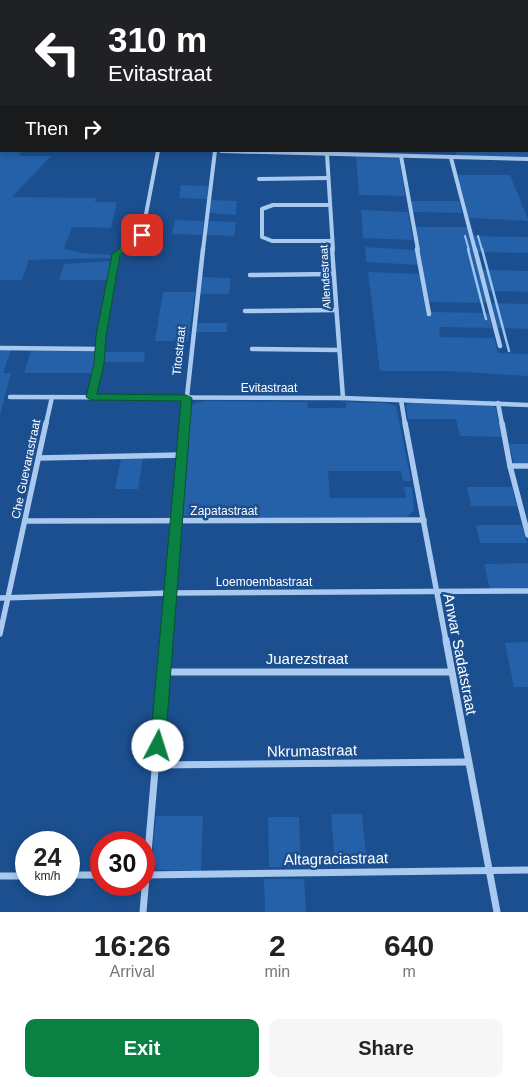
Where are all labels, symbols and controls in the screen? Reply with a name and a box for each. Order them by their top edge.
icon: left [25,20,90,85]
text: 310 m [108,20,207,59]
text: Evitastraat [108,61,212,86]
icon: right [78,115,106,143]
text: Then [25,118,68,139]
pin [121,214,163,256]
icon: arrive [128,221,156,249]
street label: Allendestraat [317,245,333,309]
street label: Titostraat [169,325,189,376]
street label: Evitastraat [241,381,298,395]
street label: Che Guevarastraat [9,417,44,520]
street label: Zapatastraat [190,504,258,518]
street label: Loemoembastraat [216,575,313,589]
street label: Anwar Sadatstraat [440,592,481,717]
street label: Juarezstraat [266,650,349,667]
position arrow [131,719,183,771]
street label: Nkrumastraat [267,741,358,760]
speed limit sign: 30 [90,831,155,896]
text: 24 [34,843,61,871]
street label: Altagraciastraat [284,849,389,868]
text: km/h [34,869,61,883]
text: 16:26 [94,929,171,962]
text: 2 [269,929,286,962]
text: 640 [384,929,434,962]
text: Arrival [110,963,155,980]
text: min [264,963,290,980]
text: m [402,963,416,980]
button: Exit [25,1019,259,1077]
button: Share [269,1019,503,1077]

